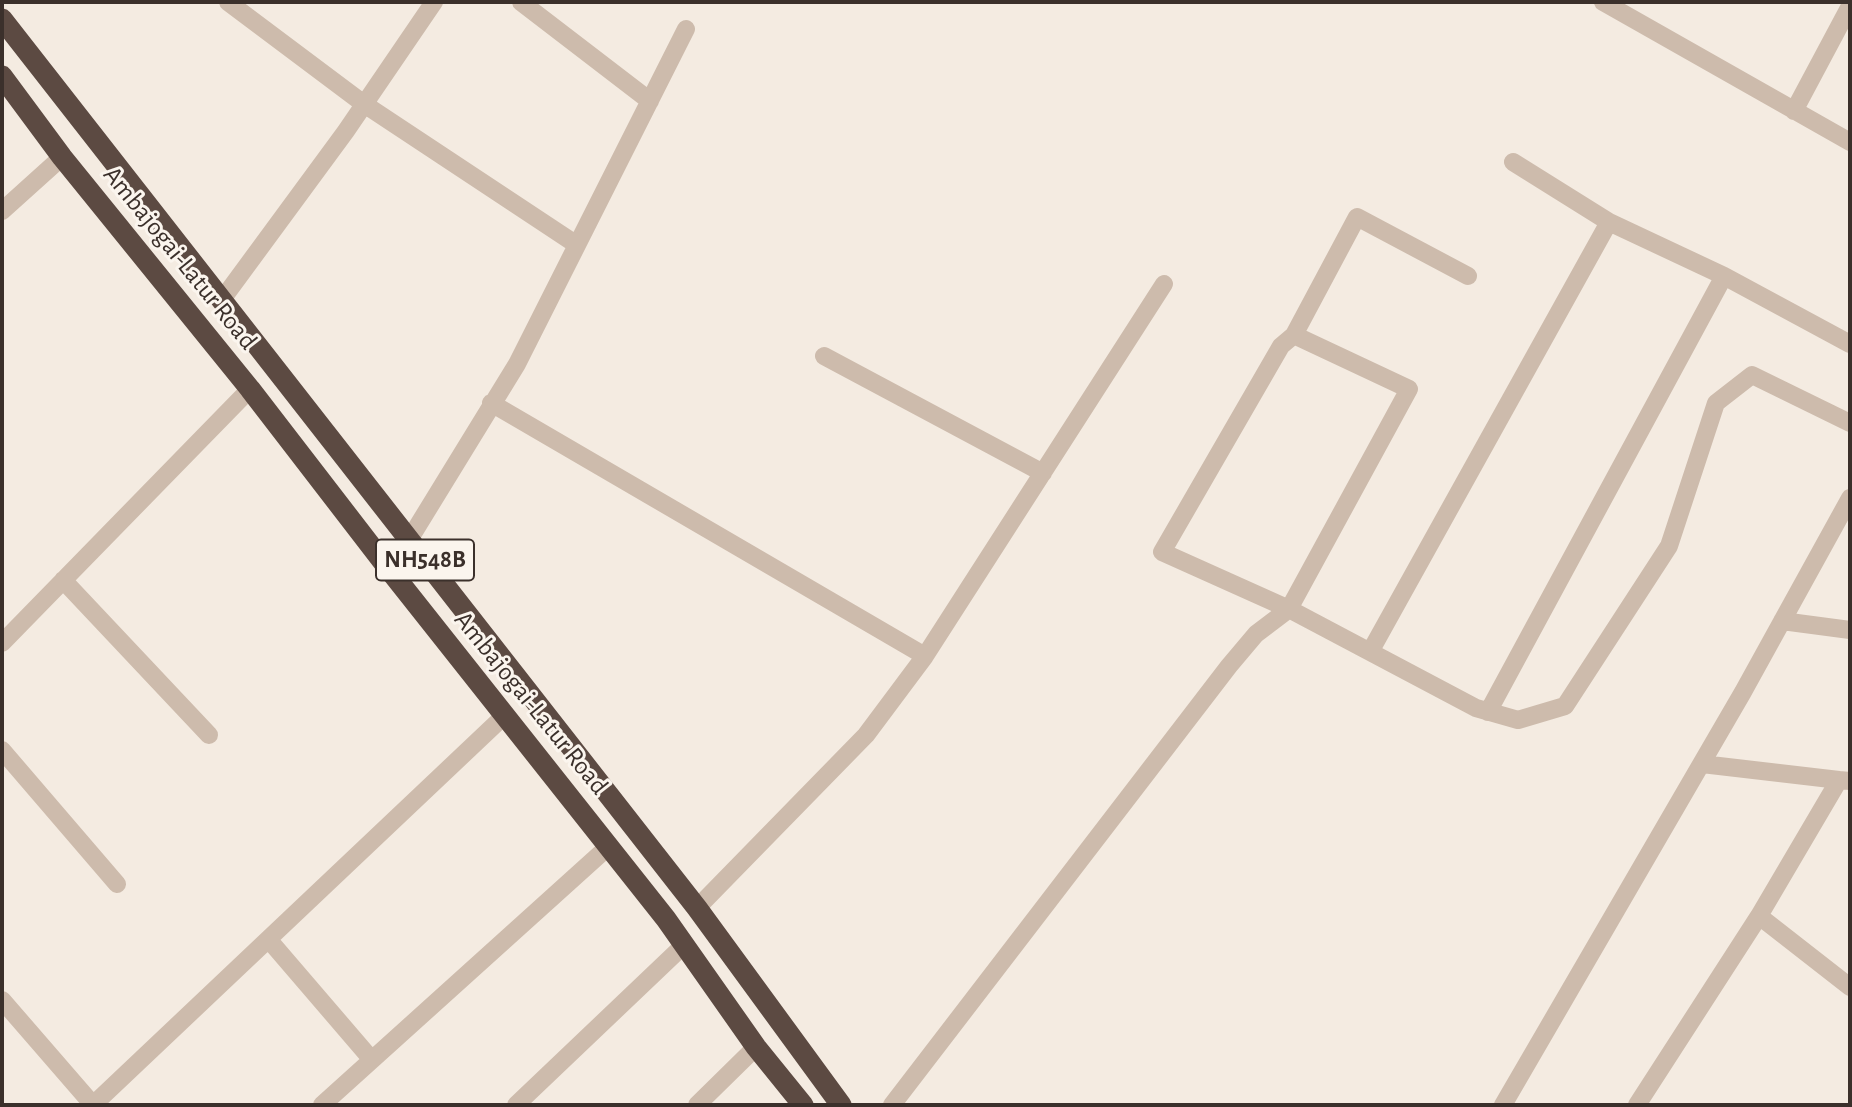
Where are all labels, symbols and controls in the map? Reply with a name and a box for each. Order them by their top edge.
street label: Ambajogai-Latur Road [96,160,264,356]
road number: NH548B [376,540,474,580]
street label: Ambajogai-Latur Road [447,605,615,801]

